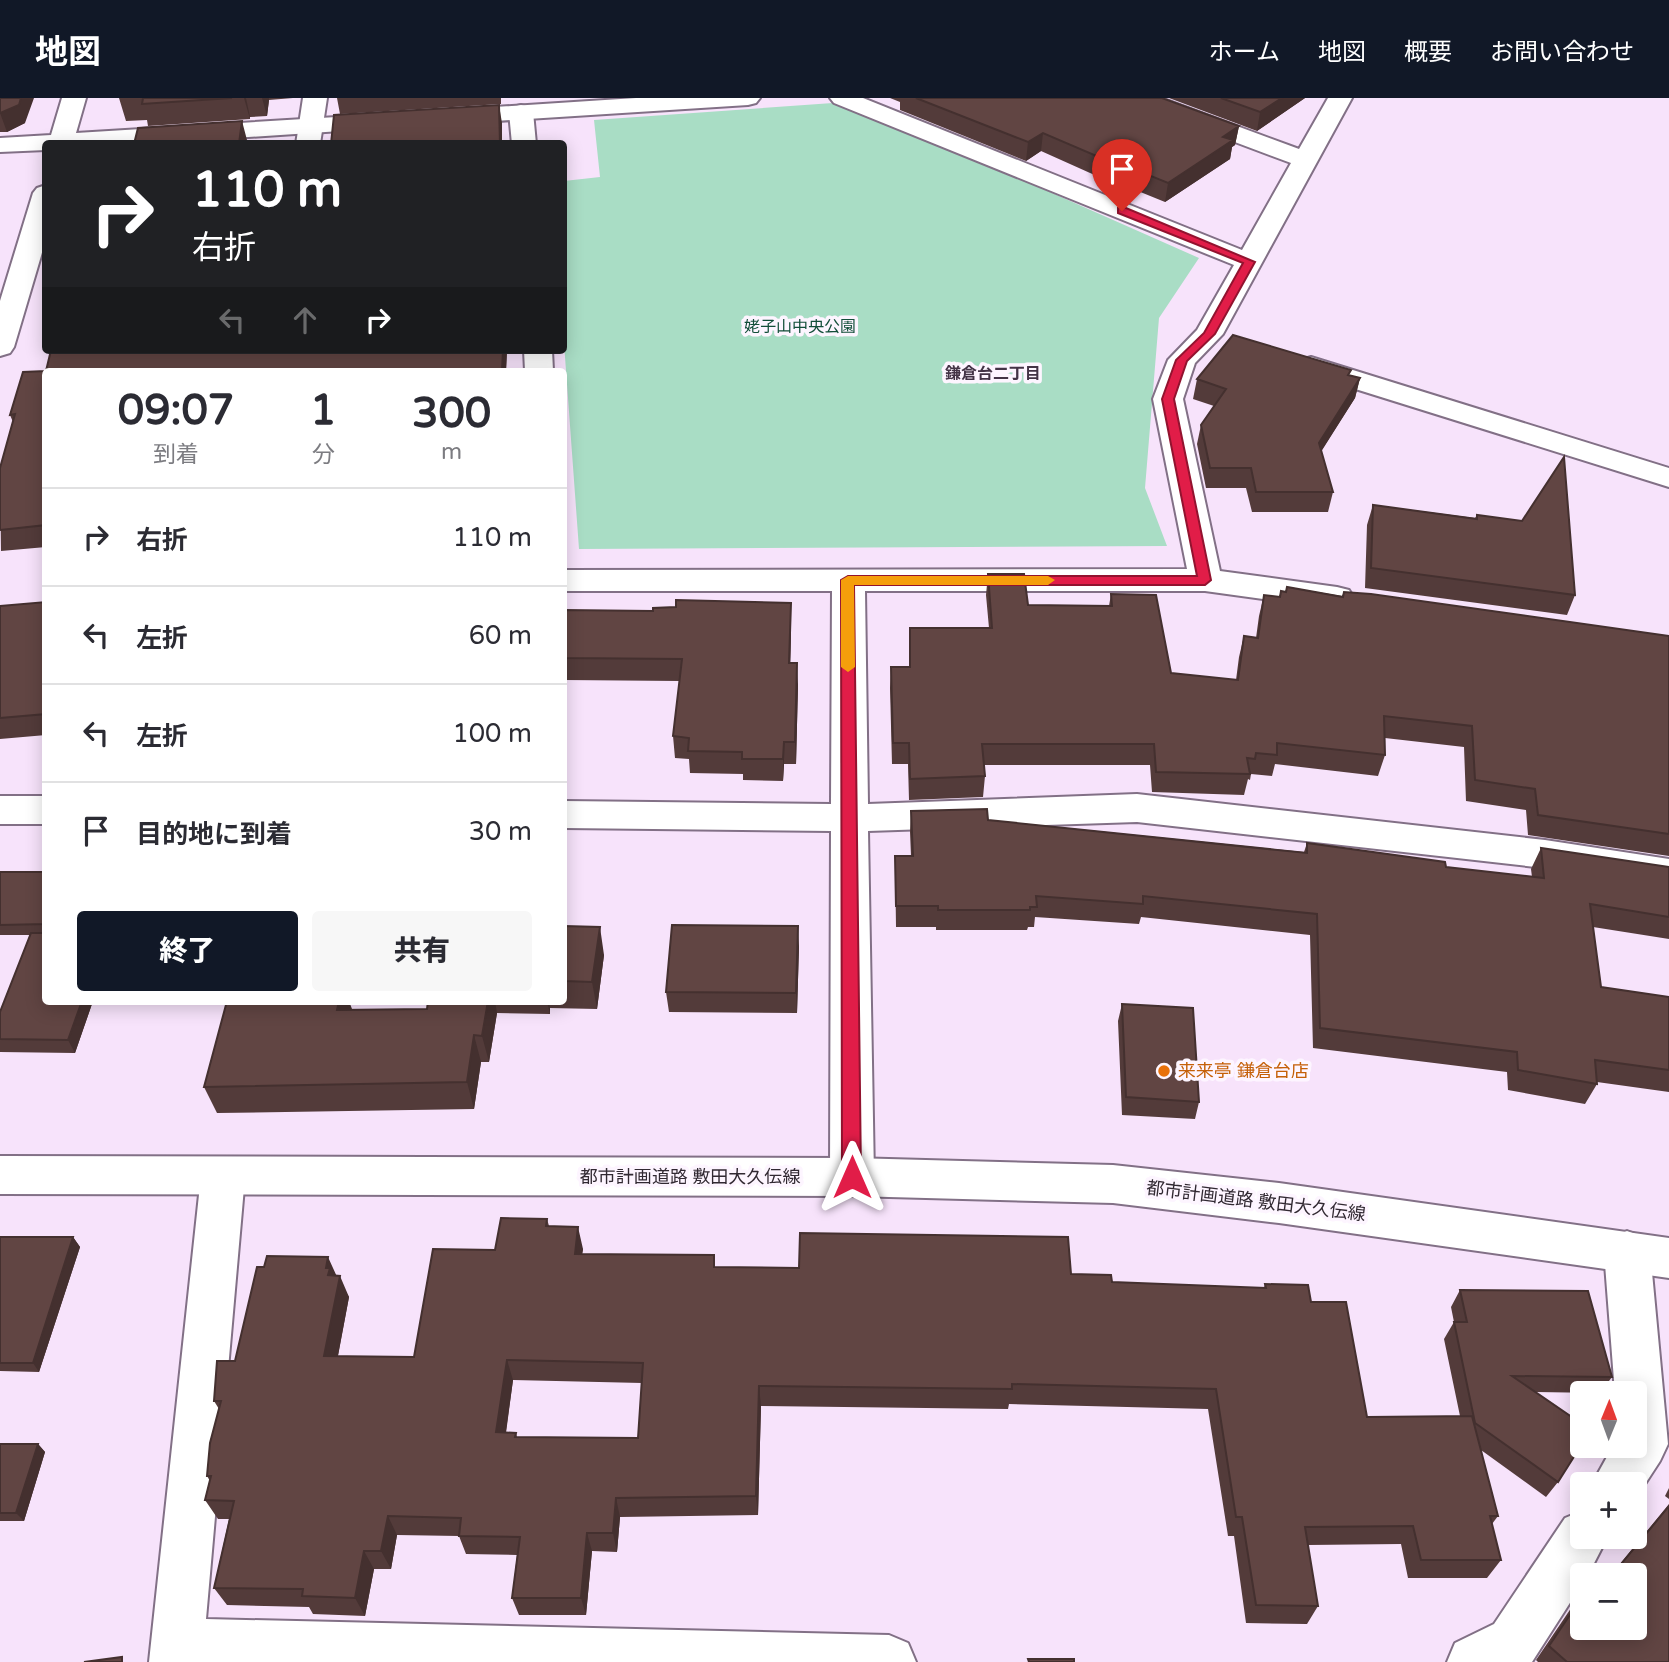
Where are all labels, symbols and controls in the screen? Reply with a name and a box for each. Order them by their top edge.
text: 地図 [35,33,101,72]
text: ホーム [1209,38,1280,67]
text: 地図 [1318,38,1366,67]
text: 概要 [1404,38,1452,67]
text: お問い合わせ [1490,38,1634,67]
pin [1092,139,1152,211]
icon: arrive [1103,150,1141,188]
text: 110 m [192,161,342,220]
icon: right [77,168,168,259]
text: 右折 [192,229,256,267]
icon: left [213,301,251,339]
icon: ahead [286,301,324,339]
icon: right [359,301,397,339]
park label: 姥子山中央公園 [744,317,856,337]
district label: 鎌倉台二丁目 [945,364,1041,384]
text: 09:07 [118,385,234,436]
text: 1 [310,385,336,436]
text: 300 [412,388,491,439]
text: m [441,438,462,466]
text: 到着 [153,441,199,469]
text: 分 [312,441,335,469]
icon: right [77,518,115,556]
text: 110 m [452,522,532,553]
text: 右折 [136,525,188,556]
icon: left [77,616,115,654]
text: 60 m [469,620,532,651]
text: 左折 [136,623,188,654]
icon: left [77,714,115,752]
text: 100 m [452,718,532,749]
text: 左折 [136,721,188,752]
icon: arrive [77,812,115,850]
text: 30 m [469,816,532,847]
text: 目的地に到着 [136,819,292,850]
button: 終了 [77,911,298,991]
button: 共有 [312,911,532,991]
place label: 来来亭 鎌倉台店 [1178,1060,1309,1082]
marker: 来来亭 鎌倉台店 [1156,1063,1172,1079]
position arrow [815,1140,889,1214]
street label: 都市計画道路 敷田大久伝線 [580,1166,800,1188]
street label: 都市計画道路 敷田大久伝線 [1145,1177,1367,1225]
north arrow [1570,1381,1647,1458]
map controls [1570,1381,1647,1640]
button: + [1570,1472,1647,1549]
button: − [1570,1563,1647,1640]

